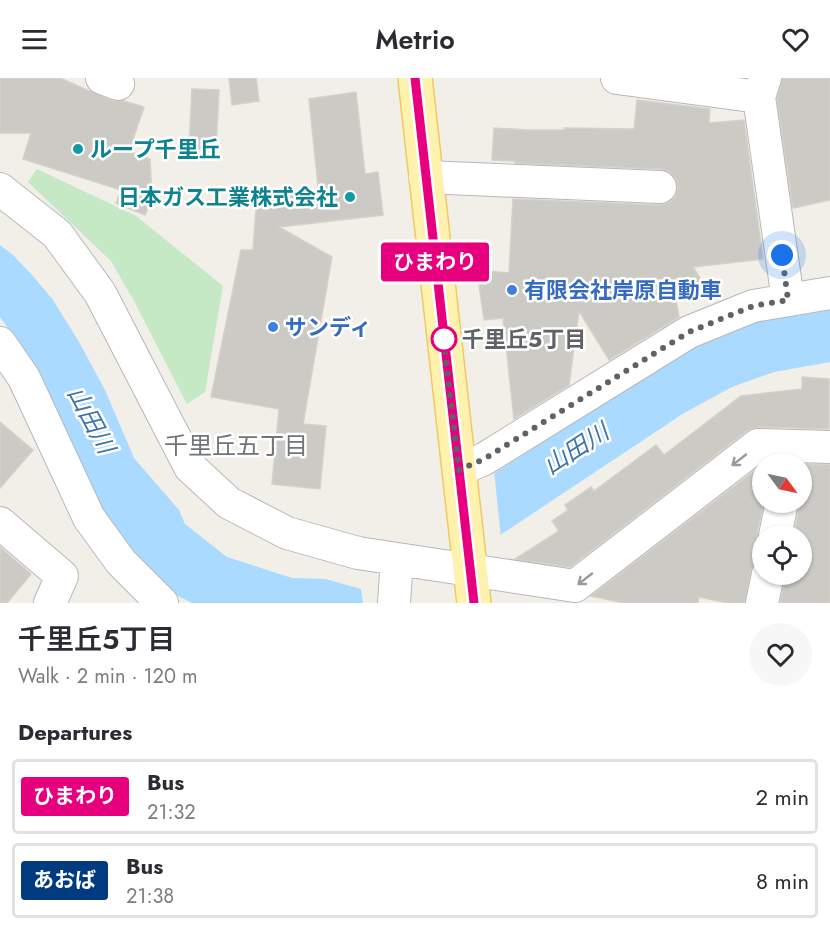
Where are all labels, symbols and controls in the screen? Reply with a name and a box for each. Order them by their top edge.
text: Metrio [375,20,455,59]
icon: menu [18,23,51,56]
icon: heart [779,23,812,56]
place label: ループ千里丘 [90,133,221,165]
marker: ループ千里丘 [71,142,85,156]
place label: 日本ガス工業株式会社 [118,181,338,213]
marker: 日本ガス工業株式会社 [343,190,357,204]
your location [767,240,797,270]
line badge: ひまわり [393,242,477,282]
text: ひまわり [393,247,477,277]
place label: 有限会社岸原自動車 [524,274,722,306]
marker: 有限会社岸原自動車 [505,283,519,297]
place label: サンディ [285,311,371,343]
marker: サンディ [266,320,280,334]
place label: 千里丘5丁目 [462,323,586,355]
marker: 千里丘5丁目 [431,326,457,352]
water label: 山田川 [59,380,125,462]
water label: 山田川 [536,413,618,483]
district label: 千里丘五丁目 [164,428,308,463]
one-way arrow [732,453,748,466]
north arrow [752,453,812,513]
map controls [752,453,812,585]
button: locate [752,525,812,585]
one-way arrow [577,572,593,585]
text: 千里丘5丁目 [18,619,175,660]
button: heart [749,623,812,686]
text: Walk · 2 min · 120 m [18,662,197,691]
text: Departures [18,716,132,748]
text: Bus [147,766,184,798]
text: ひまわり [33,781,117,811]
text: 2 min [755,781,809,813]
text: 21:32 [147,798,196,827]
text: Bus [126,850,163,882]
text: あおば [33,865,96,895]
text: 8 min [756,865,809,897]
text: 21:38 [126,882,174,911]

